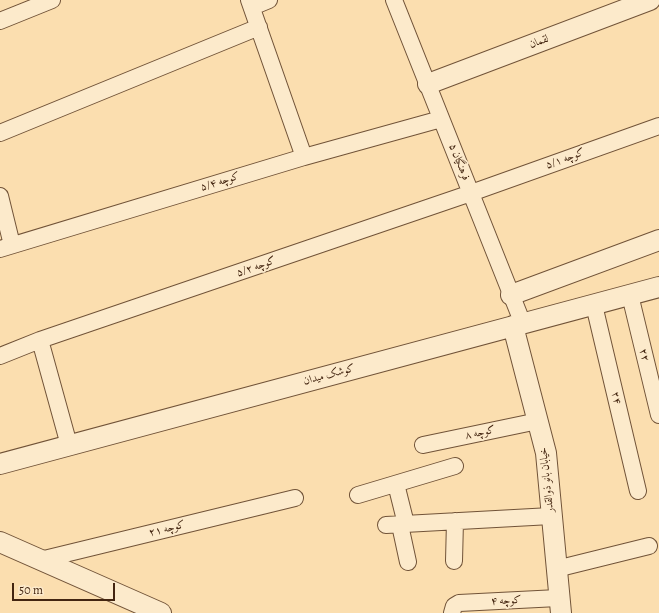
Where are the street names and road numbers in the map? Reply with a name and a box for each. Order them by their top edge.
street label: لقمان [527,32,551,52]
street label: فرهنگیان ۵ [446,142,472,182]
street label: کوچه ۵/۱ [544,146,586,172]
street label: کوچه ۵/۴ [199,170,241,194]
street label: کوچه ۵/۲ [235,254,277,280]
street label: ۲۲ [636,347,652,363]
street label: کوشک میدان [302,362,356,388]
street label: ۲۴ [608,390,624,406]
street label: کوچه ۸ [464,423,496,443]
street label: خیابان بانو ذوالقدر [537,447,557,513]
street label: کوچه ۲۱ [147,518,187,540]
street label: کوچه ۴ [490,594,522,608]

